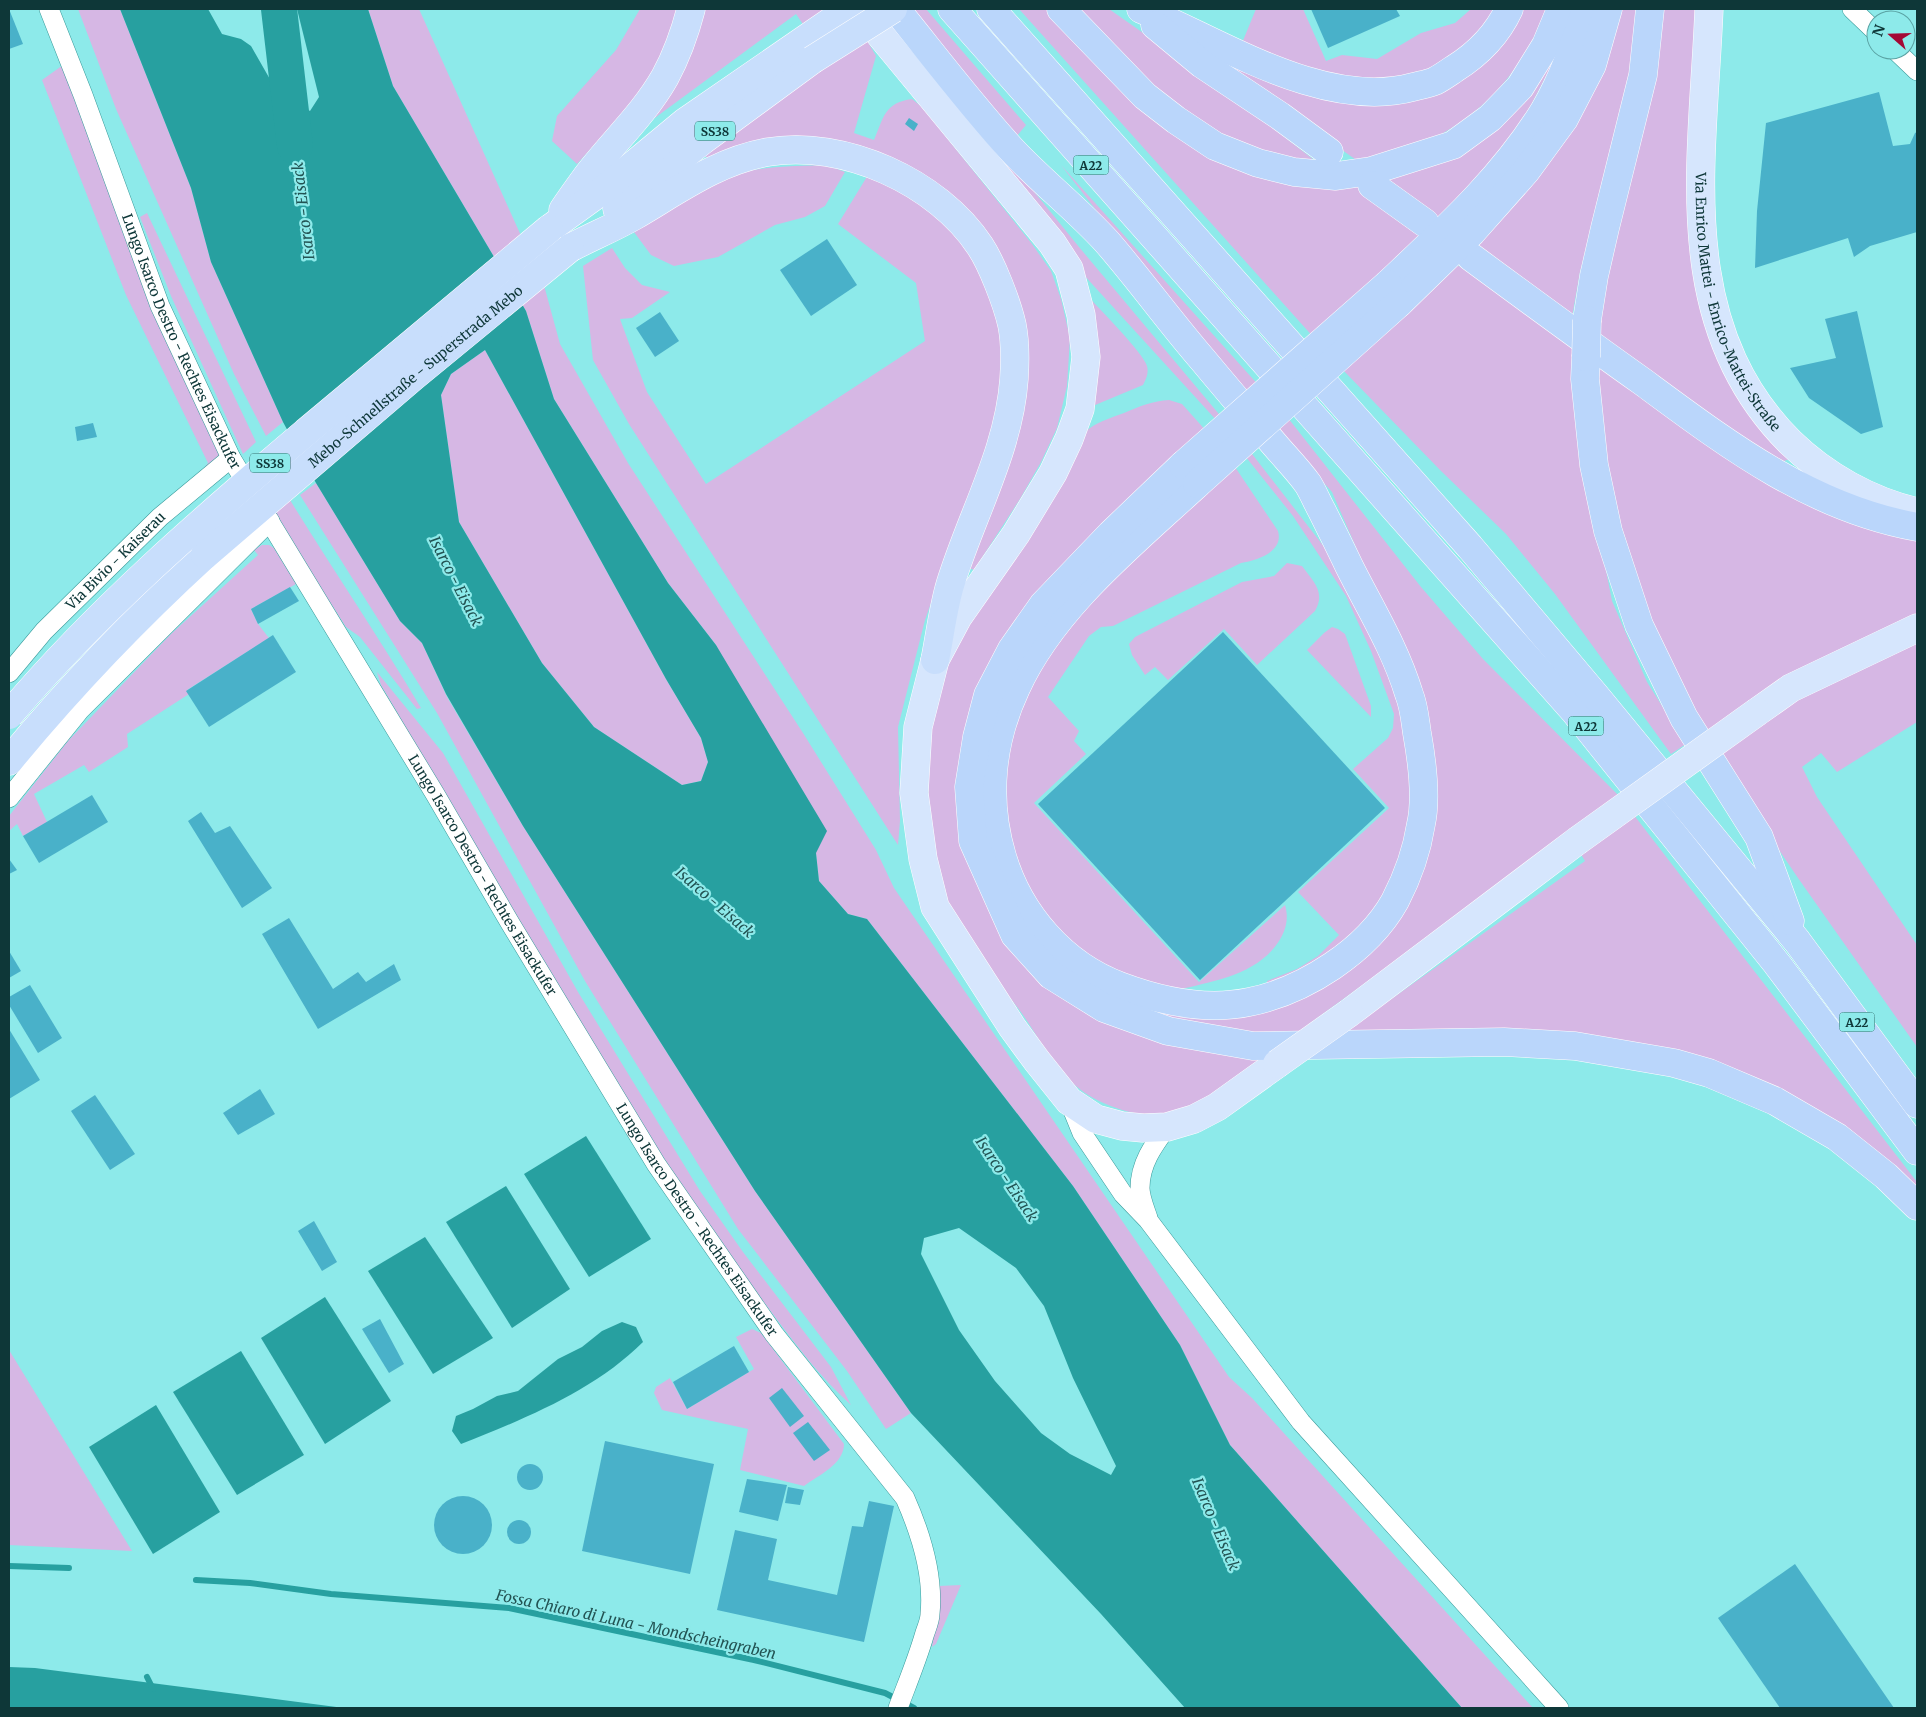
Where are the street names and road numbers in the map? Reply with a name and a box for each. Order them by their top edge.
road number: SS38 [695,122,735,140]
road number: A22 [1074,156,1108,174]
street label: Via Enrico Mattei - Enrico-Mattei-Straße [1692,171,1785,435]
street label: Lungo Isarco Destro - Rechtes Eisackufer [118,211,245,473]
street label: Mebo-Schnellstraße - Superstrada Mebo [305,281,526,472]
road number: SS38 [250,453,290,472]
street label: Via Bivio - Kaiserau [61,508,169,614]
road number: A22 [1568,716,1604,736]
street label: Lungo Isarco Destro - Rechtes Eisackufer [404,751,561,999]
road number: A22 [1840,1012,1874,1032]
street label: Lungo Isarco Destro - Rechtes Eisackufer [612,1100,782,1340]

